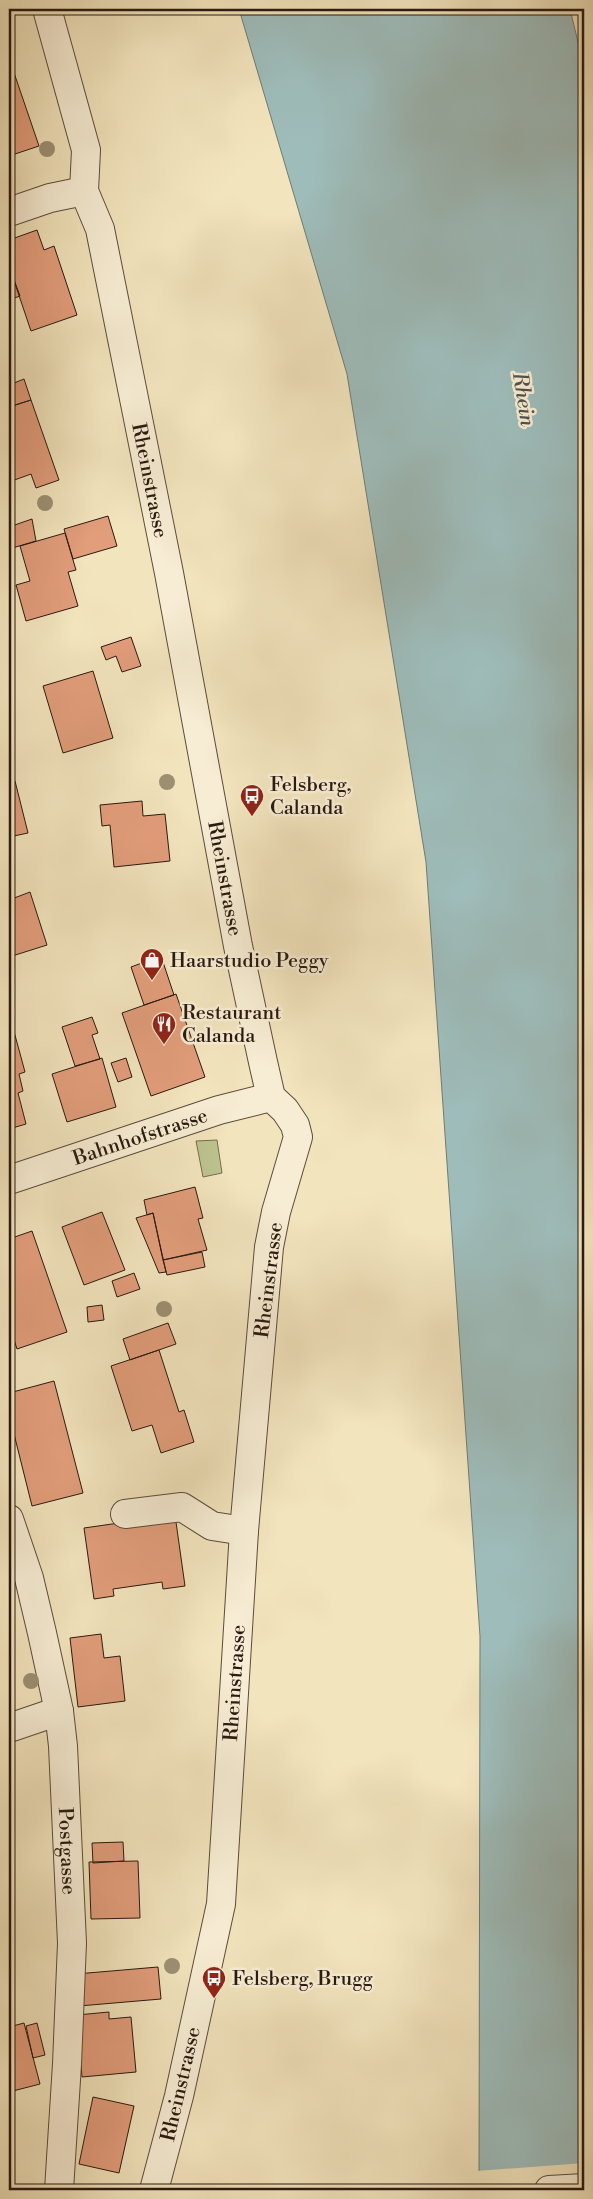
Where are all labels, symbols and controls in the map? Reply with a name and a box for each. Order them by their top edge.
water label: Rhein [506,369,540,428]
street label: Rheinstrasse [125,421,173,540]
place label: Felsberg, Calanda [270,773,351,821]
bus stop icon: Felsberg, Calanda [239,783,265,817]
street label: Rheinstrasse [201,819,247,938]
shop icon: Haarstudio Peggy [139,947,165,981]
place label: Haarstudio Peggy [170,949,329,974]
place label: Restaurant Calanda [182,1001,281,1049]
restaurant icon: Restaurant Calanda [151,1011,177,1045]
street label: Bahnhofstrasse [69,1104,211,1172]
street label: Rheinstrasse [250,1221,289,1340]
street label: Rheinstrasse [219,1624,252,1742]
street label: Postgasse [52,1807,81,1895]
bus stop icon: Felsberg, Brugg [201,1965,227,1999]
place label: Felsberg, Brugg [232,1967,374,1992]
street label: Rheinstrasse [156,2025,207,2144]

